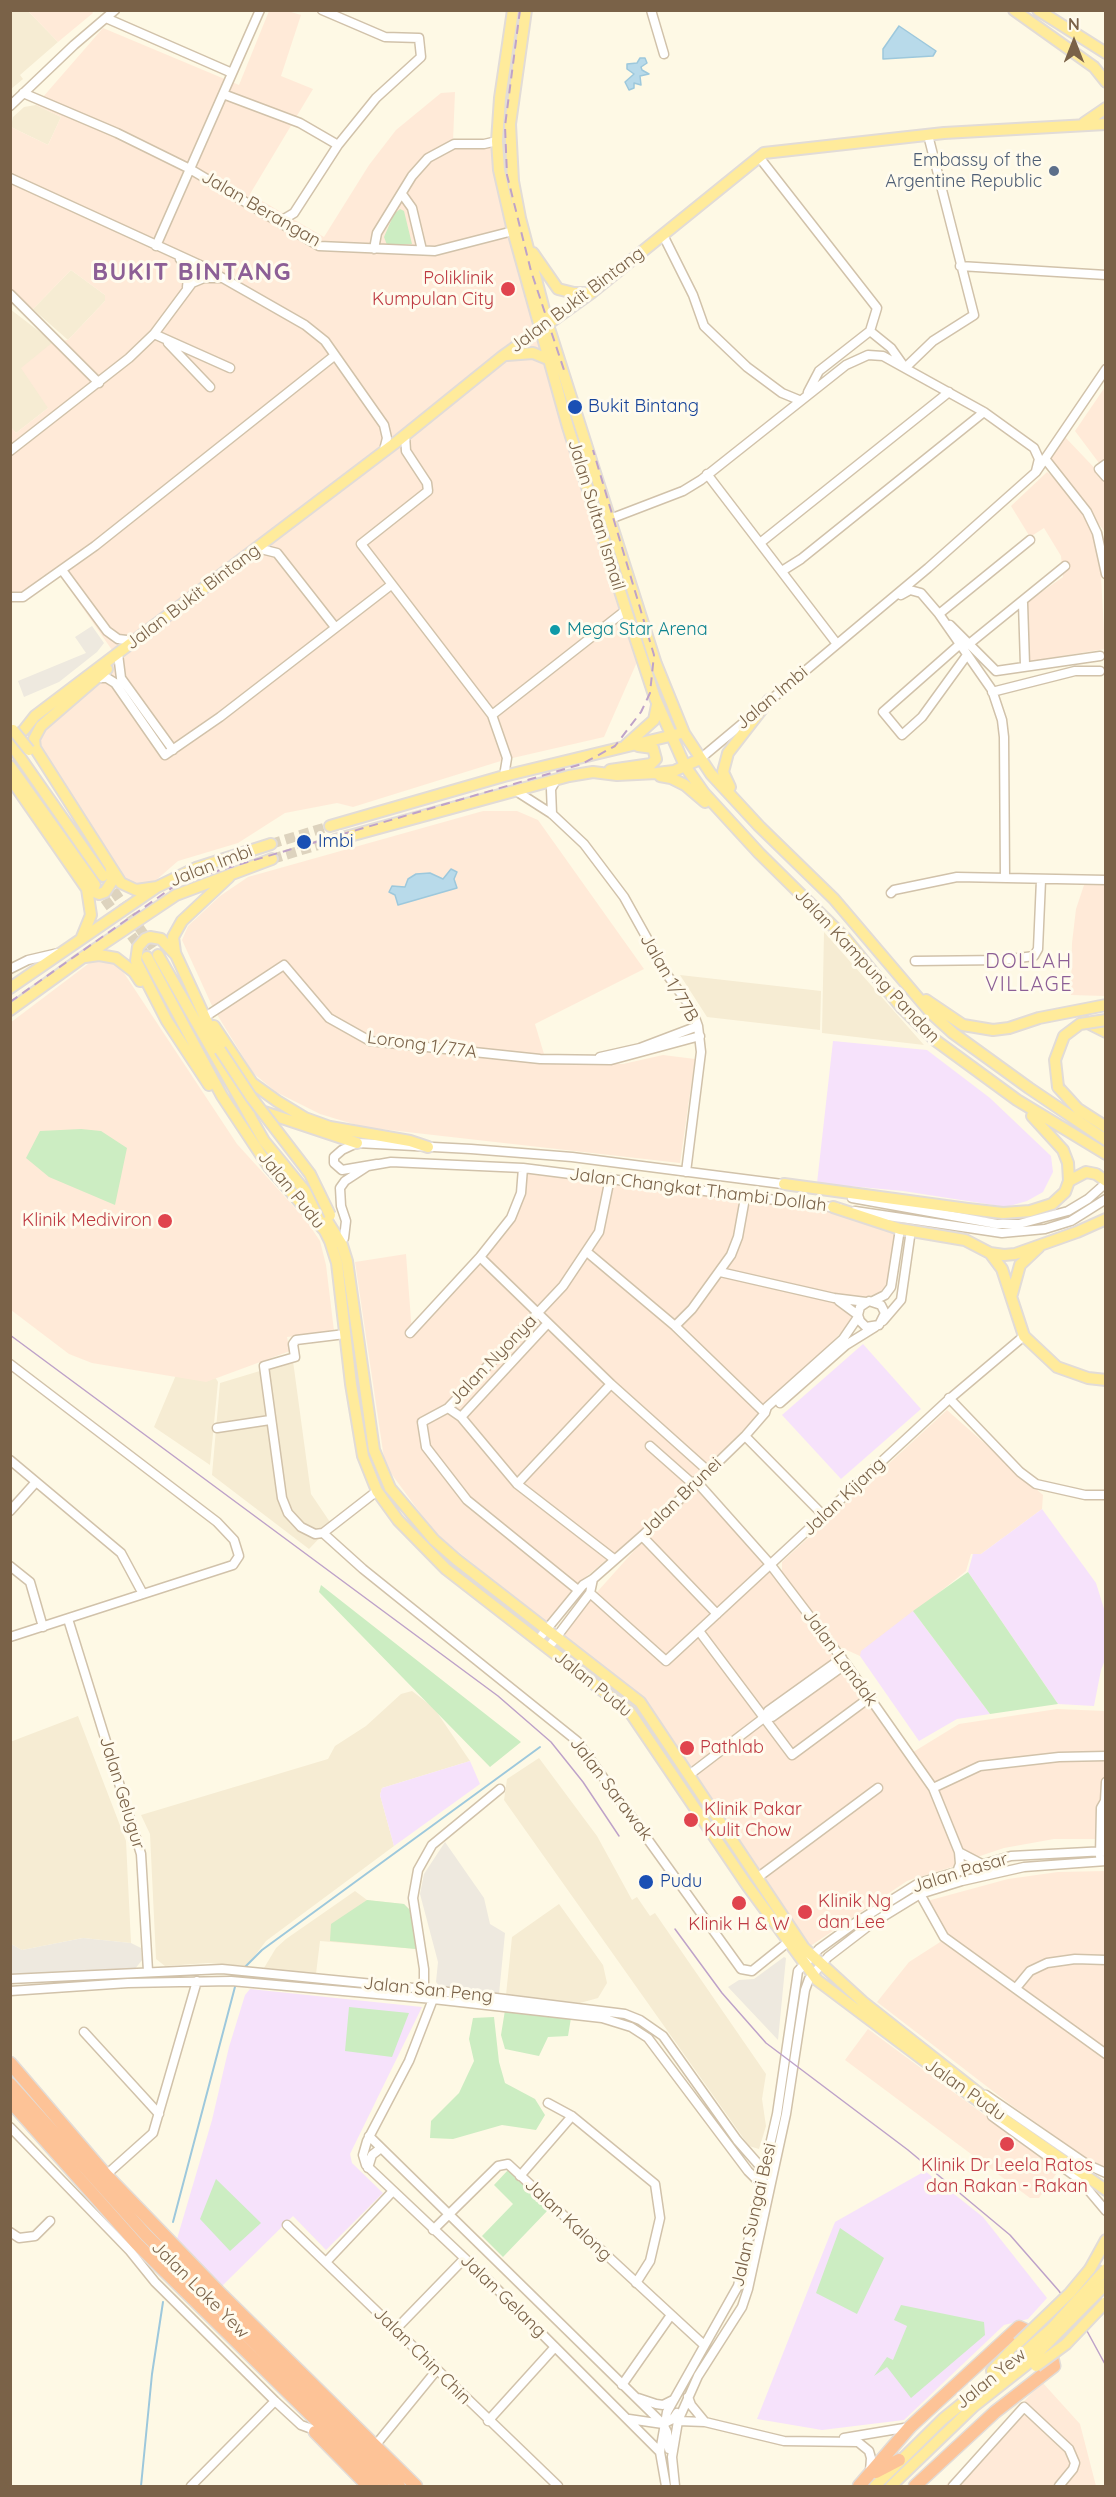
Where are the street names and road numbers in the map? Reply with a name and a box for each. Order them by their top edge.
street label: Jalan Berangan [198,166,324,252]
street label: Jalan Bukit Bintang [506,242,648,358]
street label: Jalan Sultan Ismail [563,437,629,593]
street label: Jalan Bukit Bintang [122,539,264,655]
street label: Jalan Imbi [732,662,812,734]
street label: Jalan Imbi [166,840,256,892]
street label: Jalan Kampung Pandan [790,884,944,1048]
street label: Jalan 1/77B [635,930,703,1026]
street label: Lorong 1/77A [366,1027,478,1063]
street label: Jalan Pudu [253,1147,329,1233]
street label: Jalan Changkat Thambi Dollah [568,1163,828,1217]
street label: Jalan Nyonya [445,1310,541,1410]
street label: Jalan Brunei [636,1453,726,1541]
street label: Jalan Kijang [798,1453,890,1541]
street label: Jalan Landak [798,1606,882,1710]
street label: Jalan Pudu [550,1646,636,1722]
street label: Jalan Sarawak [565,1733,657,1845]
street label: Jalan Gelugur [95,1734,149,1852]
street label: Jalan Pasar [909,1848,1011,1898]
street label: Jalan San Peng [362,1972,494,2008]
street label: Jalan Pudu [920,2054,1010,2126]
street label: Jalan Sungai Besi [727,2141,781,2289]
street label: Jalan Kalong [520,2174,616,2266]
street label: Jalan Loke Yew [147,2237,253,2343]
street label: Jalan Gelang [456,2250,550,2342]
street label: Jalan Chin Chin [369,2303,475,2409]
street label: Jalan Yew [951,2344,1031,2414]

